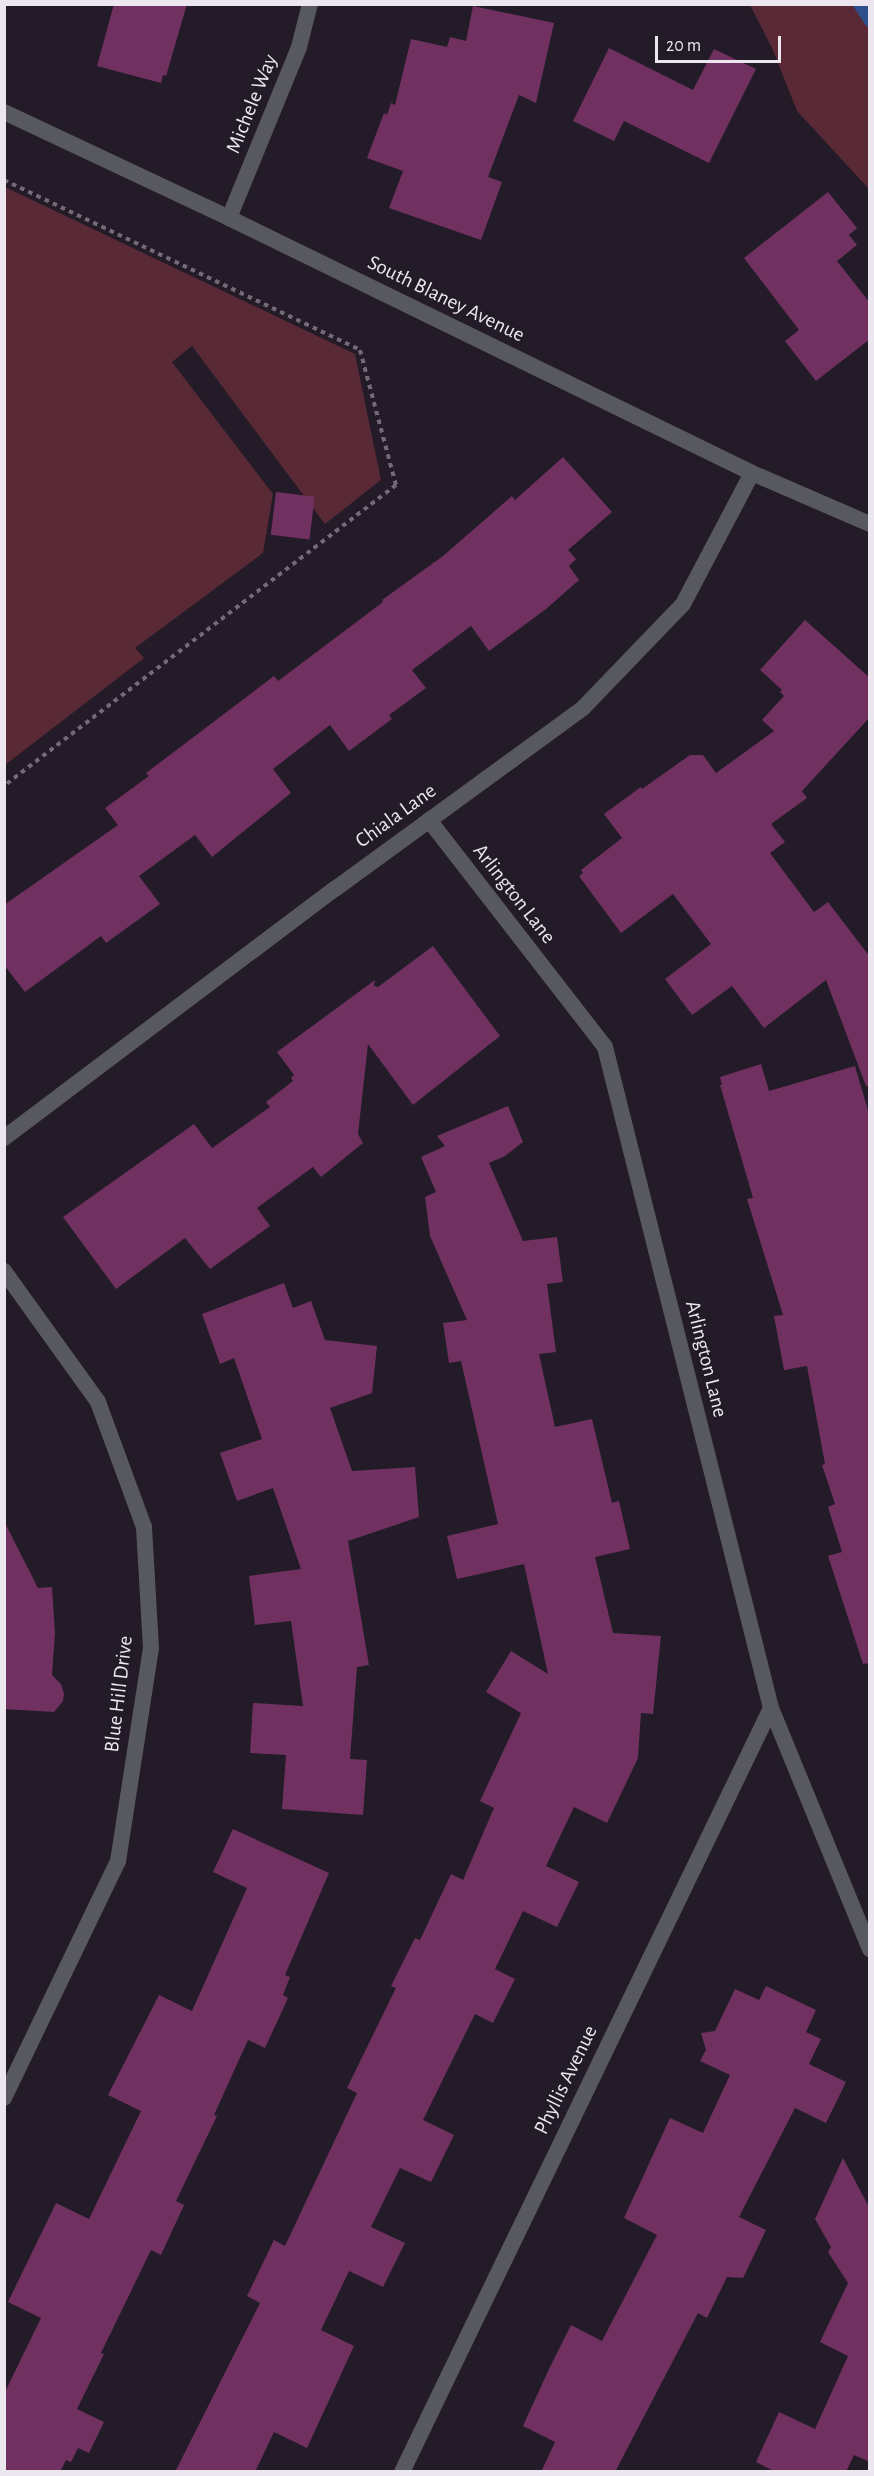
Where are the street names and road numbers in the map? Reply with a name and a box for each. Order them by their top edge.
street label: Michele Way [221,51,283,157]
street label: South Blaney Avenue [363,250,529,348]
street label: Chiala Lane [351,778,441,854]
street label: Arlington Lane [467,839,561,949]
street label: Arlington Lane [679,1298,733,1420]
street label: Blue Hill Drive [99,1634,139,1754]
street label: Phyllis Avenue [529,2021,603,2139]

